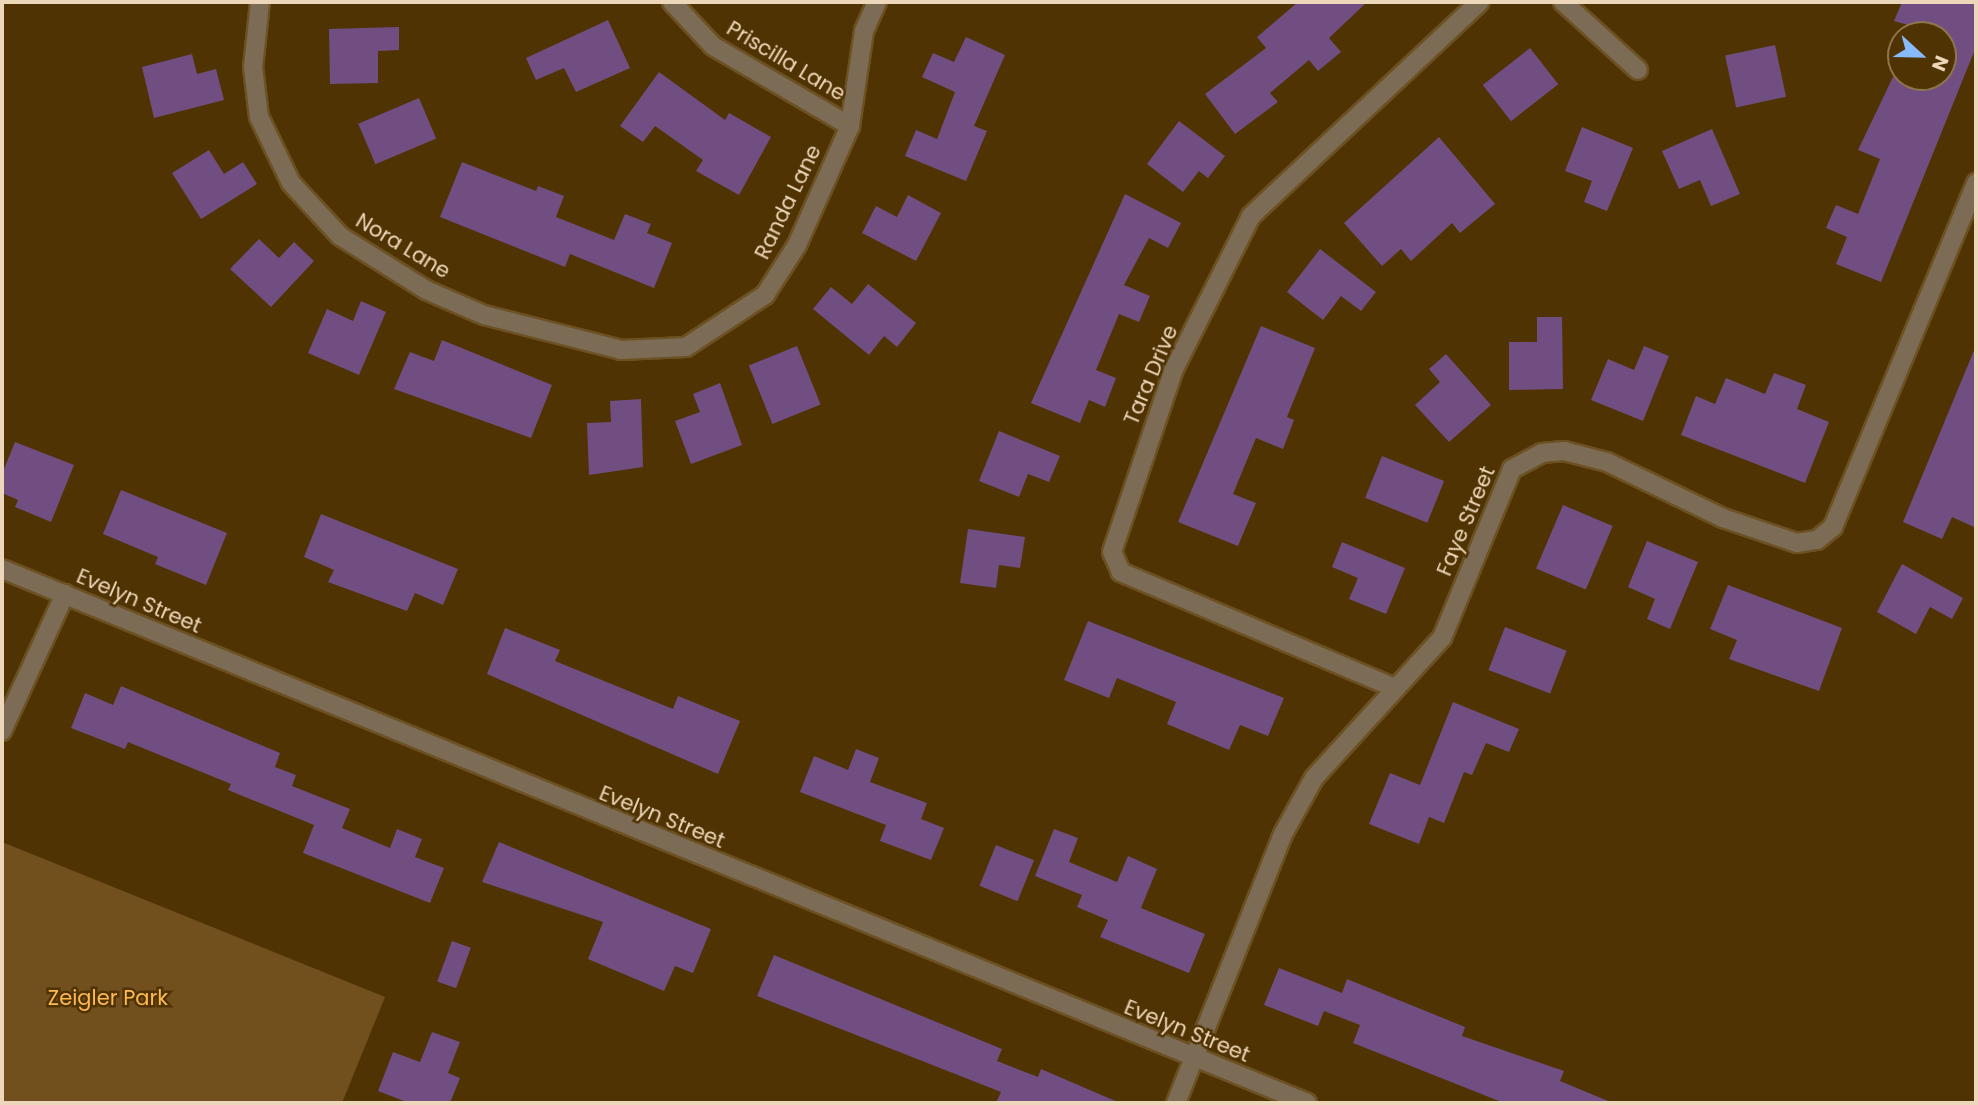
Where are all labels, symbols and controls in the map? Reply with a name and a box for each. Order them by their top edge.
street label: Priscilla Lane [722,16,850,106]
north arrow [1887,21,1957,91]
text: N [1925,52,1955,75]
street label: Randa Lane [749,141,827,263]
street label: Nora Lane [351,208,455,284]
street label: Tara Drive [1119,321,1183,429]
street label: Faye Street [1432,462,1500,580]
street label: Evelyn Street [73,563,205,639]
street label: Evelyn Street [596,780,728,854]
park label: Zeigler Park [48,985,168,1011]
street label: Evelyn Street [1121,994,1253,1068]

